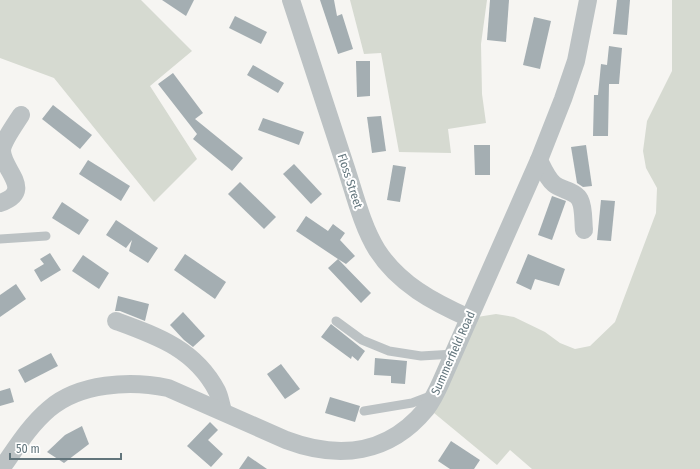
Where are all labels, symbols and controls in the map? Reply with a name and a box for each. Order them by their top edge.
street label: Floss Street [335,152,365,210]
street label: Summerfield Road [428,309,478,397]
scale bar [10,435,121,461]
text: 50 m [16,442,40,456]

